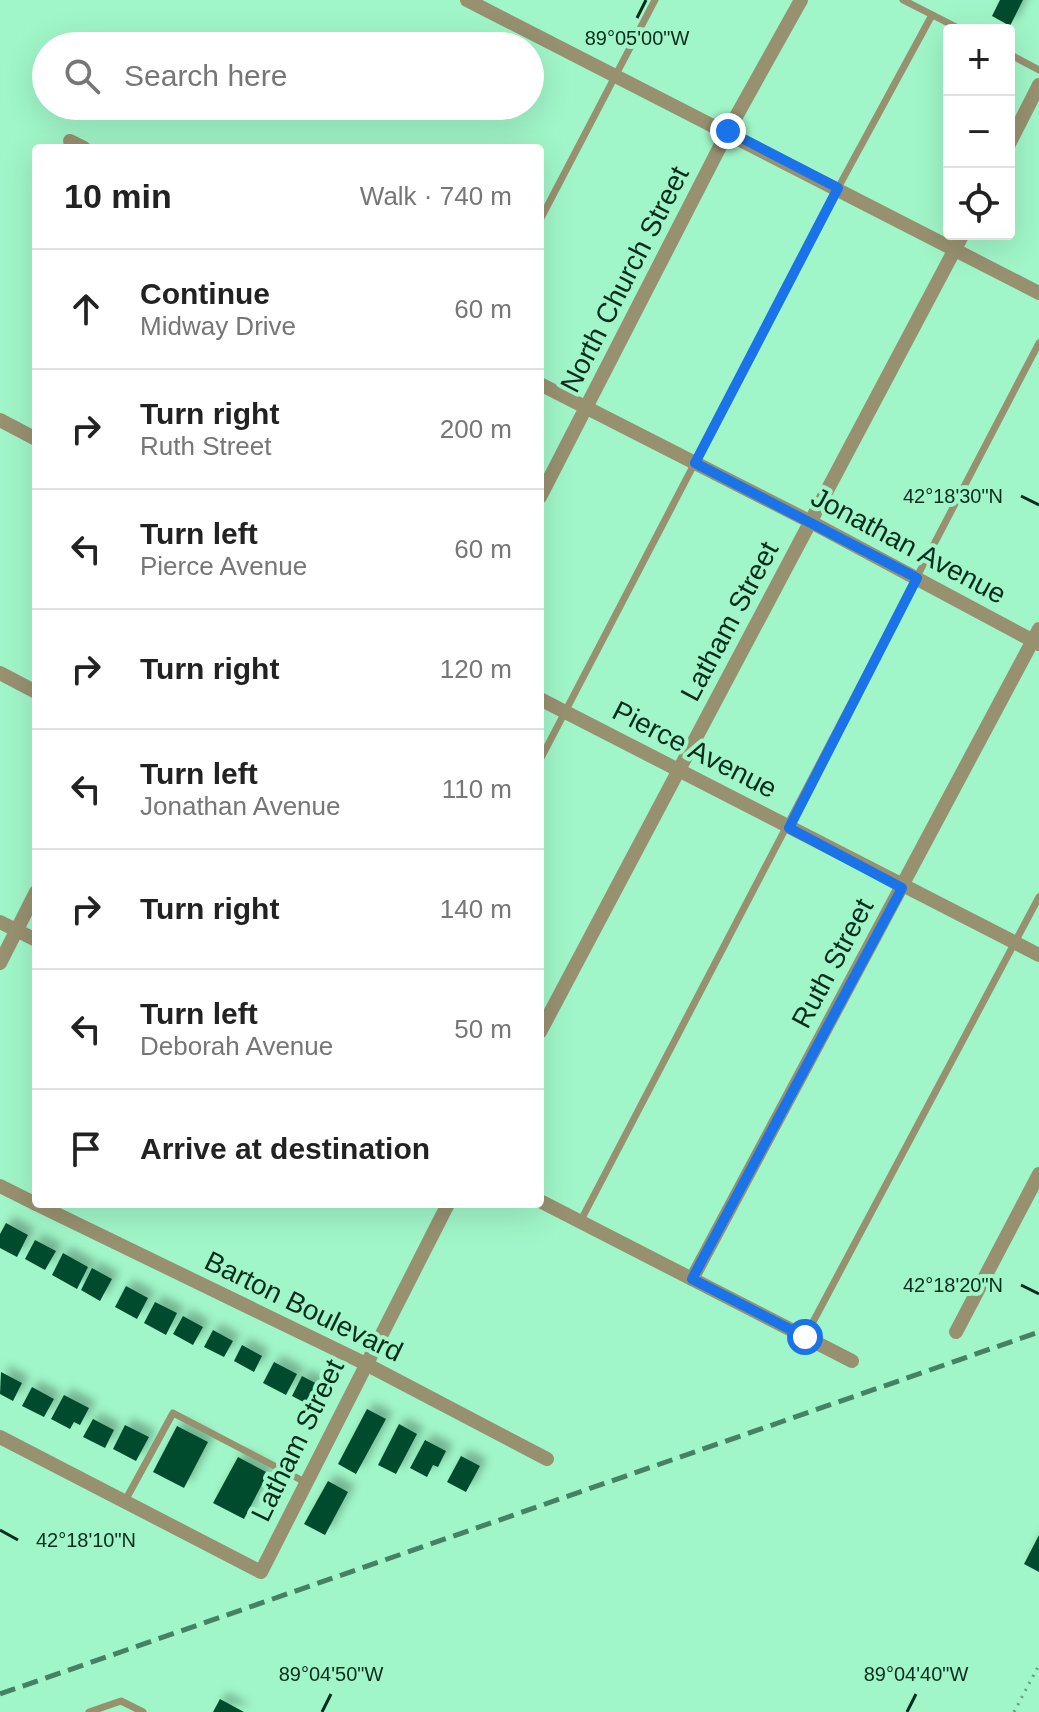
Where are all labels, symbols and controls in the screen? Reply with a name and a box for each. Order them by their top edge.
map controls [943,24,1015,240]
button: + [943,24,1015,96]
text: 89°05'00"W [585,27,689,49]
search box [32,32,544,120]
icon: search [60,54,104,98]
text: Search here [124,59,287,92]
button: − [943,96,1015,168]
route end [710,113,746,149]
street label: North Church Street [554,161,695,397]
button: locate [943,168,1015,240]
text: 10 min [64,177,172,215]
text: Walk · 740 m [360,181,512,211]
text: Continue [140,277,270,310]
icon: ahead [64,287,108,331]
text: 60 m [454,294,512,324]
text: Midway Drive [140,311,296,341]
text: Turn right [140,397,279,430]
icon: right [64,407,108,451]
text: 200 m [440,414,512,444]
text: Ruth Street [140,431,272,461]
street label: Jonathan Avenue [806,481,1011,610]
text: 42°18'30"N [903,485,1003,507]
text: Turn left [140,517,258,550]
icon: left [64,527,108,571]
text: 60 m [454,534,512,564]
street label: Latham Street [674,536,785,706]
text: Pierce Avenue [140,551,307,581]
icon: right [64,647,108,691]
text: Turn right [140,652,279,685]
text: 120 m [440,654,512,684]
street label: Pierce Avenue [608,695,782,804]
text: Turn left [140,757,258,790]
icon: left [64,767,108,811]
text: 110 m [442,774,512,804]
text: Jonathan Avenue [140,791,340,821]
icon: right [64,887,108,931]
text: Turn right [140,892,279,925]
street label: Ruth Street [786,893,879,1033]
text: 140 m [440,894,512,924]
text: Turn left [140,997,258,1030]
icon: left [64,1007,108,1051]
text: 50 m [454,1014,512,1044]
text: Deborah Avenue [140,1031,333,1061]
icon: arrive [64,1127,108,1171]
text: Arrive at destination [140,1132,430,1165]
street label: Barton Boulevard [200,1245,408,1368]
text: 42°18'20"N [903,1274,1003,1296]
route start [787,1319,823,1355]
street label: Latham Street [245,1354,350,1526]
text: 42°18'10"N [36,1529,136,1551]
text: 89°04'50"W [279,1663,383,1685]
text: 89°04'40"W [864,1663,968,1685]

